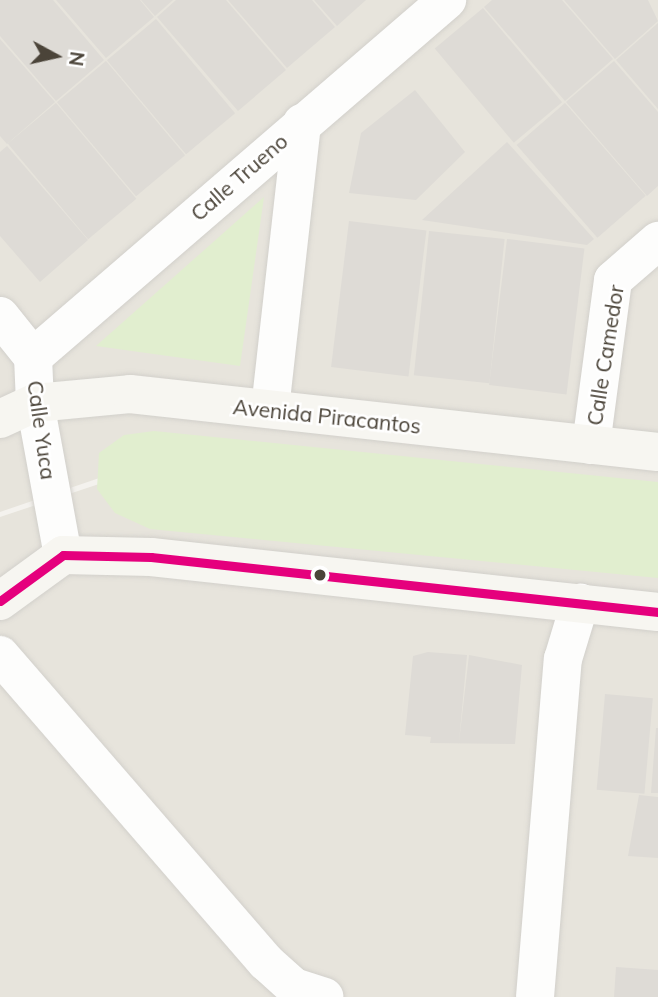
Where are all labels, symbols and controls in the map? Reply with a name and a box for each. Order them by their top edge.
north arrow [21,21,91,91]
text: N [64,50,90,68]
street label: Calle Trueno [185,128,293,226]
street label: Calle Camedor [581,283,629,427]
street label: Calle Yuca [23,379,61,481]
street label: Avenida Piracantos [232,394,422,438]
unlabelled marker [313,568,327,582]

